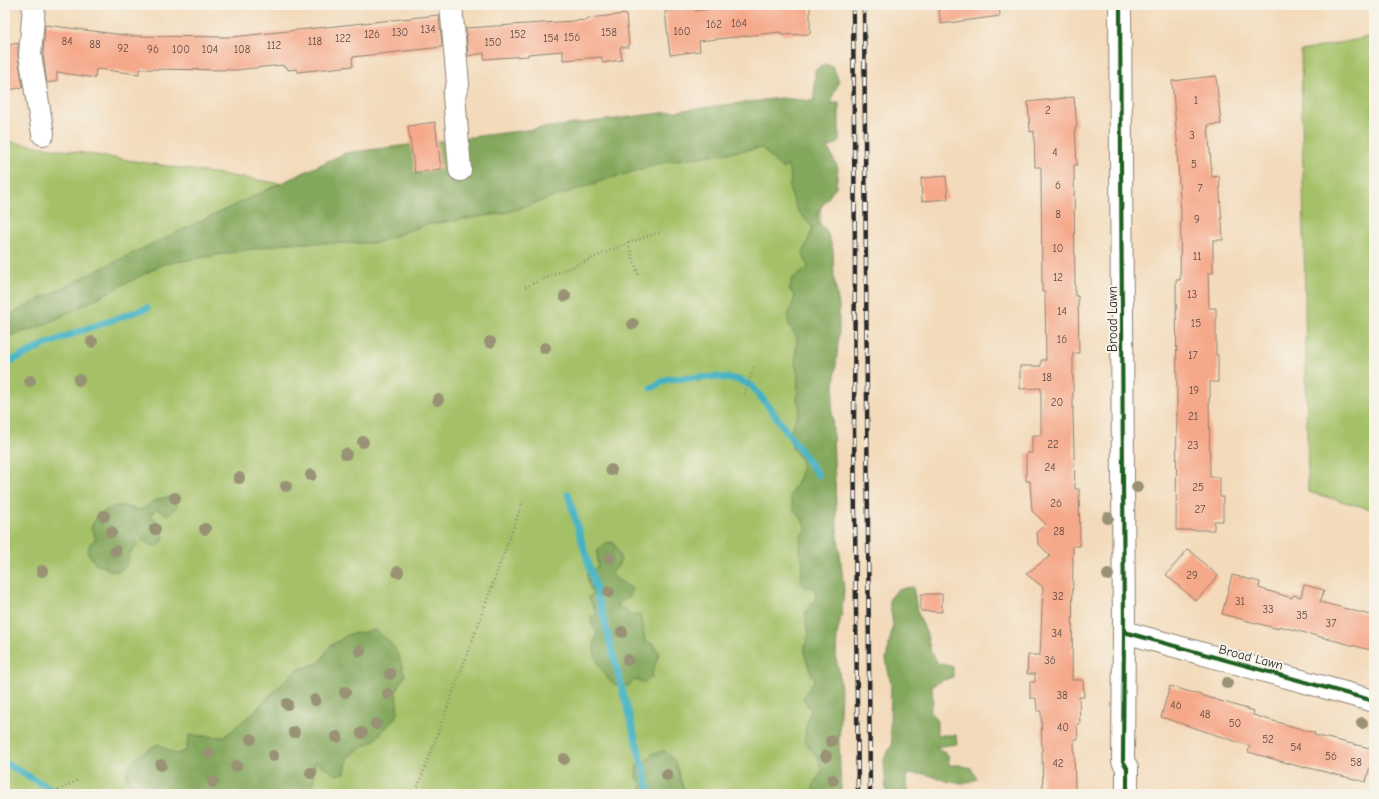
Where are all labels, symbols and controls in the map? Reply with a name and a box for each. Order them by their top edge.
house number: 164 [731,17,747,30]
house number: 162 [706,18,722,31]
house number: 134 [420,23,436,36]
house number: 160 [673,25,691,38]
house number: 130 [392,26,408,39]
house number: 158 [601,26,617,39]
house number: 126 [364,28,380,41]
house number: 152 [510,28,526,41]
house number: 156 [564,31,580,44]
house number: 122 [335,32,351,45]
house number: 154 [543,32,559,45]
house number: 84 [62,35,73,48]
house number: 118 [308,35,323,48]
house number: 150 [484,36,502,49]
house number: 88 [89,38,101,51]
house number: 112 [267,39,281,52]
house number: 92 [117,42,129,55]
house number: 96 [147,43,159,56]
house number: 100 [172,43,190,56]
house number: 104 [202,43,218,56]
house number: 108 [234,43,251,56]
house number: 1 [1194,94,1198,107]
house number: 2 [1045,104,1051,117]
house number: 3 [1189,129,1195,142]
house number: 4 [1052,146,1058,159]
house number: 5 [1191,158,1197,171]
house number: 6 [1055,179,1061,192]
house number: 7 [1197,182,1203,195]
house number: 8 [1055,208,1061,221]
house number: 9 [1194,213,1200,226]
house number: 10 [1052,242,1064,255]
house number: 11 [1193,250,1201,263]
house number: 12 [1053,271,1063,284]
street label: Broad Lawn [1105,286,1120,352]
house number: 13 [1187,288,1197,301]
house number: 14 [1057,305,1067,318]
house number: 15 [1191,317,1201,330]
house number: 16 [1057,333,1067,346]
house number: 17 [1188,349,1198,362]
house number: 18 [1042,371,1052,384]
house number: 19 [1189,384,1199,397]
house number: 20 [1051,396,1063,409]
house number: 21 [1188,410,1198,423]
house number: 22 [1047,438,1059,451]
house number: 23 [1187,439,1199,452]
house number: 24 [1044,461,1056,474]
house number: 25 [1192,481,1204,494]
house number: 26 [1050,497,1062,510]
house number: 27 [1195,503,1205,516]
house number: 28 [1053,525,1065,538]
house number: 29 [1186,569,1198,582]
house number: 32 [1052,590,1064,603]
house number: 31 [1235,595,1245,608]
house number: 33 [1262,603,1274,616]
house number: 35 [1296,609,1308,622]
house number: 37 [1326,617,1336,630]
house number: 34 [1052,627,1062,640]
street label: Broad Lawn [1217,641,1285,673]
house number: 36 [1044,654,1056,667]
house number: 38 [1056,689,1068,702]
house number: 46 [1170,699,1182,712]
house number: 48 [1200,708,1211,721]
house number: 50 [1229,717,1241,730]
house number: 40 [1057,721,1069,734]
house number: 52 [1262,733,1274,746]
house number: 54 [1290,741,1302,754]
house number: 56 [1325,750,1337,763]
house number: 58 [1350,756,1362,769]
house number: 42 [1052,757,1064,770]

